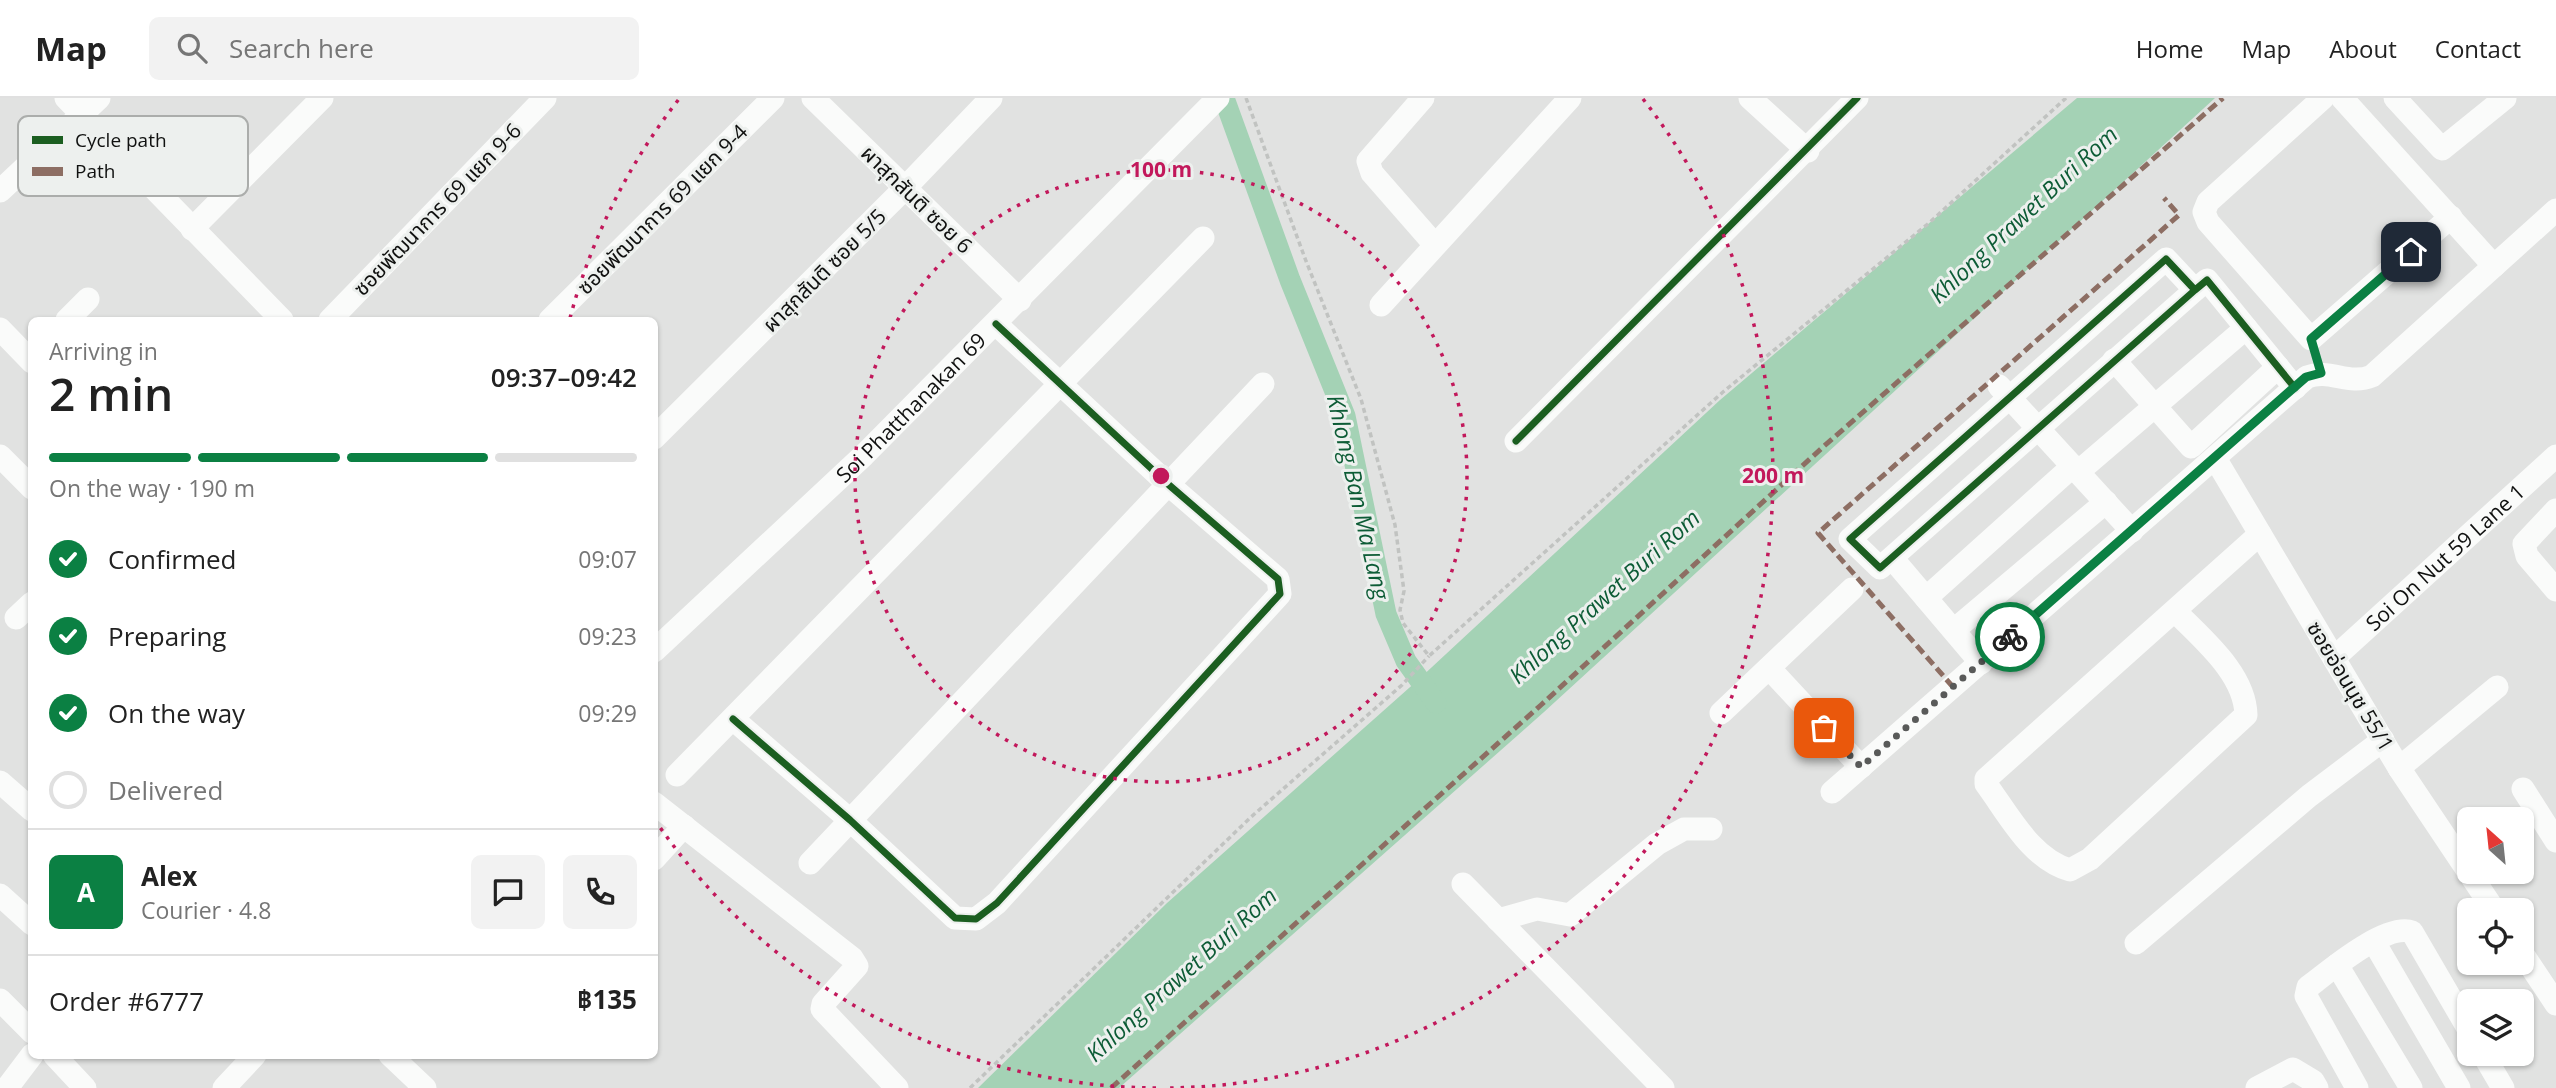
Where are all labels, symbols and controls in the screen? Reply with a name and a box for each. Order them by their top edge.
search box [149,17,639,80]
text: Map [35,26,107,71]
icon: search [173,29,211,67]
text: Search here [229,30,374,66]
text: Home [2136,32,2204,65]
text: Map [2242,32,2291,65]
text: About [2329,32,2397,65]
text: Contact [2435,32,2521,65]
legend [18,116,248,196]
street label: ซอยพัฒนาการ 69 แยก 9-6 [347,117,527,301]
street label: ซอยพัฒนาการ 69 แยก 9-4 [571,118,753,300]
water label: Khlong Prawet Buri Rom [1922,118,2124,310]
text: Cycle path [75,127,167,153]
street label: ผาสุกสันติ ซอย 6 [855,139,979,259]
text: 100 m [1130,155,1192,183]
text: Path [75,158,115,184]
street label: ผาสุกสันติ ซอย 5/5 [756,202,892,338]
pin [2381,222,2441,282]
icon: home [2392,233,2430,271]
street label: Soi Phatthanakan 69 [830,326,992,488]
text: Arriving in [49,335,158,367]
text: 09:37–09:42 [491,359,637,395]
text: 2 min [49,362,173,424]
water label: Khlong Ban Ma Lang [1320,391,1398,604]
text: 200 m [1742,461,1804,489]
centre of rings [1149,464,1173,488]
text: On the way · 190 m [49,472,255,504]
street label: Soi On Nut 59 Lane 1 [2359,478,2530,637]
water label: Khlong Prawet Buri Rom [1502,502,1706,690]
icon: check [49,540,87,578]
text: Confirmed [108,541,236,577]
text: 09:07 [578,543,637,575]
courier [1975,602,2045,672]
street label: ซอยอ่อนนุช 55/1 [2301,616,2401,756]
icon: check [49,617,87,655]
text: Preparing [108,618,226,654]
icon: bike [1991,618,2029,656]
text: 09:23 [578,620,637,652]
icon: check [49,694,87,732]
text: On the way [108,695,245,731]
text: 09:29 [578,697,637,729]
pin [1794,698,1854,758]
icon: bag [1805,709,1843,747]
text: Delivered [108,772,223,808]
north arrow [2457,807,2534,884]
map controls [2457,807,2534,1066]
button: chat [471,855,545,929]
button: phone [563,855,637,929]
text: Alex [141,858,197,894]
text: A [77,874,95,910]
water label: Khlong Prawet Buri Rom [1079,880,1283,1068]
text: Courier · 4.8 [141,894,271,926]
button: locate [2457,898,2534,975]
text: ฿135 [577,981,637,1017]
text: Order #6777 [49,983,204,1019]
button: layers [2457,989,2534,1066]

